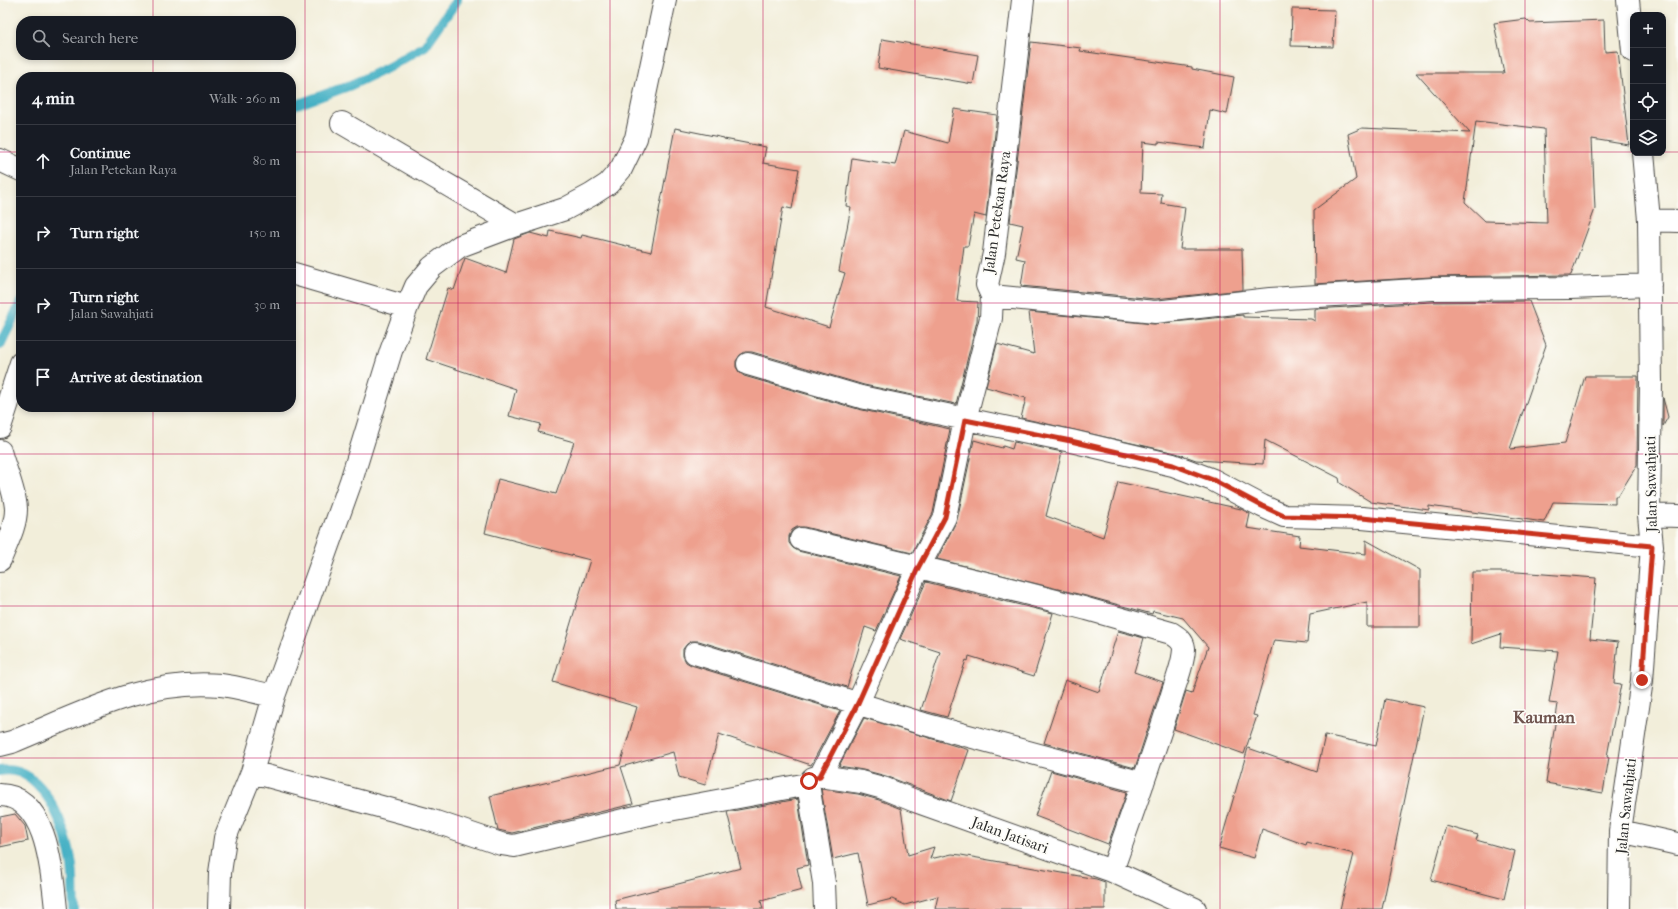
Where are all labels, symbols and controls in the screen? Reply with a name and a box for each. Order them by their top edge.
map controls [1630,12,1666,156]
button: + [1630,12,1666,48]
search box [16,16,296,60]
icon: search [30,27,52,49]
text: Search here [62,29,138,47]
button: − [1630,48,1666,84]
button: locate [1630,84,1666,120]
text: 4 min [32,88,75,108]
text: Walk · 260 m [209,91,280,106]
button: layers [1630,120,1666,156]
text: Continue [70,144,130,162]
street label: Jalan Petekan Raya [979,149,1015,275]
icon: ahead [32,150,54,172]
text: 80 m [253,153,280,168]
text: Jalan Petekan Raya [70,162,177,177]
icon: right [32,222,54,244]
text: Turn right [70,224,139,242]
text: 150 m [249,225,280,240]
text: Turn right [70,288,139,306]
icon: right [32,294,54,316]
text: 30 m [254,297,280,312]
text: Jalan Sawahjati [70,306,154,321]
icon: arrive [32,366,54,388]
text: Arrive at destination [70,368,202,386]
street label: Jalan Sawahjati [1641,435,1661,533]
route end [1633,671,1651,689]
district label: Kauman [1513,707,1576,727]
street label: Jalan Sawahjati [1612,757,1640,856]
route start [800,772,818,790]
street label: Jalan Jatisari [968,812,1051,857]

